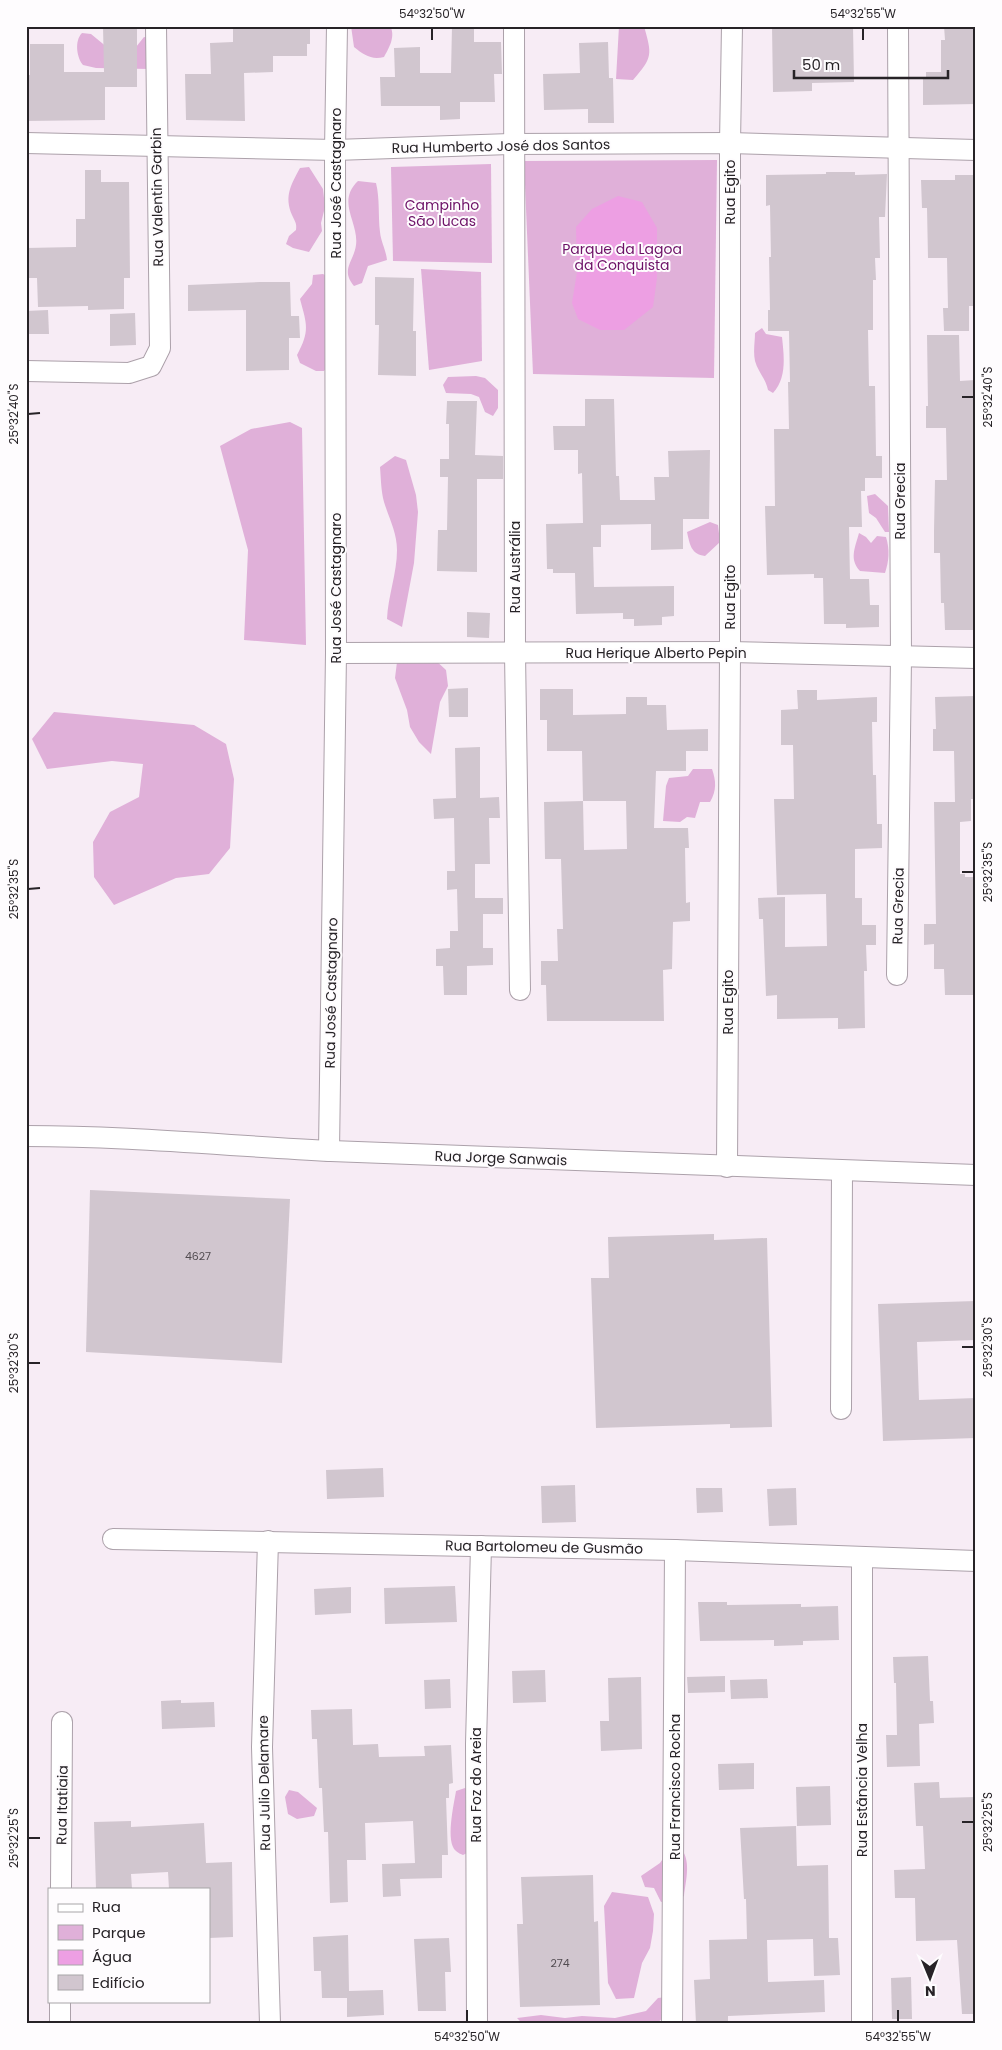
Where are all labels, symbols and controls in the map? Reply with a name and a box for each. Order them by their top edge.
text: 54°32'50"W [399,5,465,22]
text: 54°32'55"W [830,5,896,22]
scale bar [794,48,948,80]
text: 50 m [802,54,840,75]
street label: Rua José Castagnaro [326,107,346,259]
street label: Rua Valentin Garbin [146,127,168,267]
street label: Rua Humberto José dos Santos [392,134,610,158]
street label: Rua Egito [720,160,740,224]
park label: Campinho São lucas [405,195,479,231]
park label: Parque da Lagoa da Conquista [562,239,682,275]
text: 25°32'40"S [979,367,996,427]
text: 25°32'40"S [5,384,22,444]
street label: Rua Grecia [890,463,910,539]
street label: Rua José Castagnaro [326,512,346,664]
street label: Rua Austrália [505,521,525,613]
street label: Rua Egito [720,565,740,629]
street label: Rua Herique Alberto Pepin [565,643,747,663]
text: 25°32'35"S [979,842,996,902]
text: 25°32'35"S [5,859,22,919]
street label: Rua Grecia [887,867,909,945]
street label: Rua José Castagnaro [320,917,342,1069]
street label: Rua Egito [718,970,738,1034]
street label: Rua Jorge Sanwais [434,1146,568,1170]
house number: 4627 [185,1248,211,1264]
text: 25°32'30"S [979,1317,996,1377]
text: 25°32'30"S [5,1333,22,1393]
street label: Rua Bartolomeu de Gusmão [445,1535,643,1559]
street label: Rua Francisco Rocha [665,1714,685,1860]
street label: Rua Julio Delamare [253,1715,275,1851]
street label: Rua Estância Velha [852,1723,872,1857]
street label: Rua Foz do Areia [466,1727,486,1843]
street label: Rua Itatiaia [51,1765,73,1845]
text: 25°32'25"S [979,1792,996,1852]
text: 25°32'25"S [5,1808,22,1868]
legend [48,1888,210,2002]
text: Rua [92,1896,121,1917]
text: Parque [92,1922,145,1943]
text: Água [92,1946,132,1967]
north arrow [904,1952,954,2002]
house number: 274 [550,1955,570,1971]
text: Edifício [92,1972,145,1993]
text: N [925,1981,936,2001]
text: 54°32'50"W [434,2028,500,2045]
text: 54°32'55"W [865,2028,931,2045]

